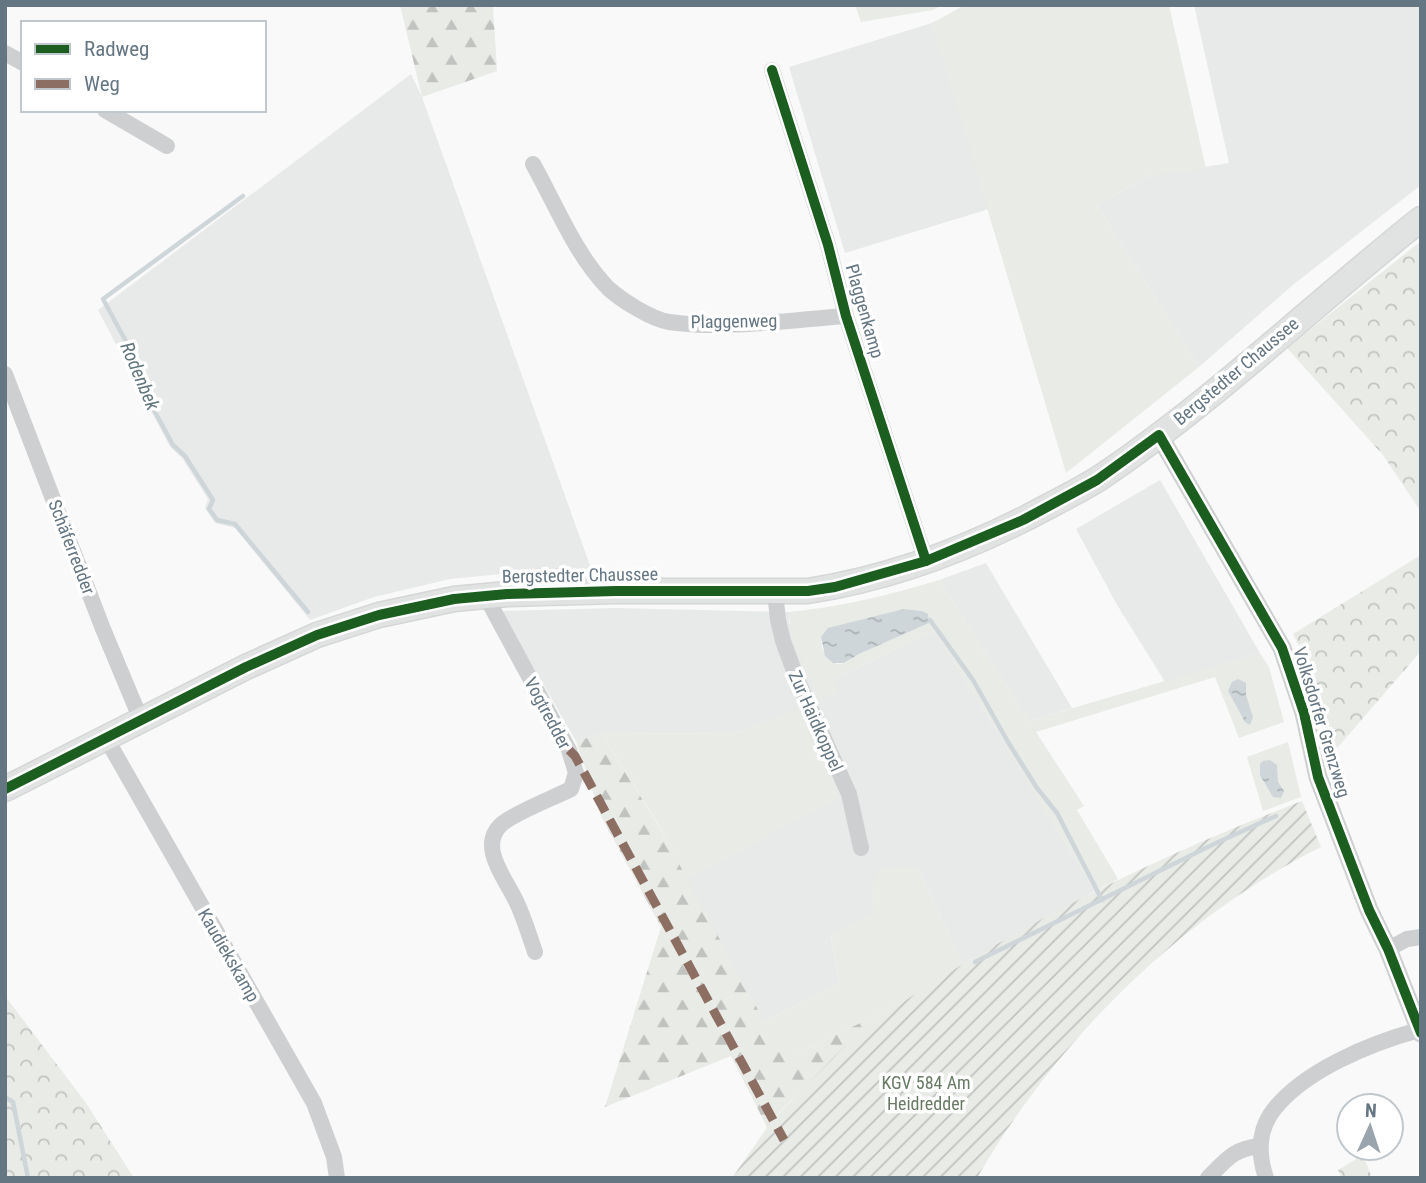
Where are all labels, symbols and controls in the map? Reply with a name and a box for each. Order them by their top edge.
legend [21,21,266,112]
text: Radweg [84,37,149,61]
text: Weg [84,72,120,96]
street label: Plaggenkamp [842,262,888,361]
street label: Plaggenweg [690,310,778,332]
street label: Bergstedter Chaussee [1169,313,1303,429]
water label: Rodenbek [115,338,165,414]
street label: Schäferredder [44,497,100,598]
street label: Bergstedter Chaussee [502,563,658,587]
street label: Volksdorfer Grenzweg [1289,644,1355,800]
street label: Zur Haidkoppel [784,667,848,775]
street label: Vogtredder [520,673,576,753]
street label: Kaudiekskamp [194,905,264,1005]
park label: KGV 584 Am Heidredder [881,1072,971,1114]
north arrow [1335,1092,1405,1162]
text: N [1364,1099,1377,1122]

